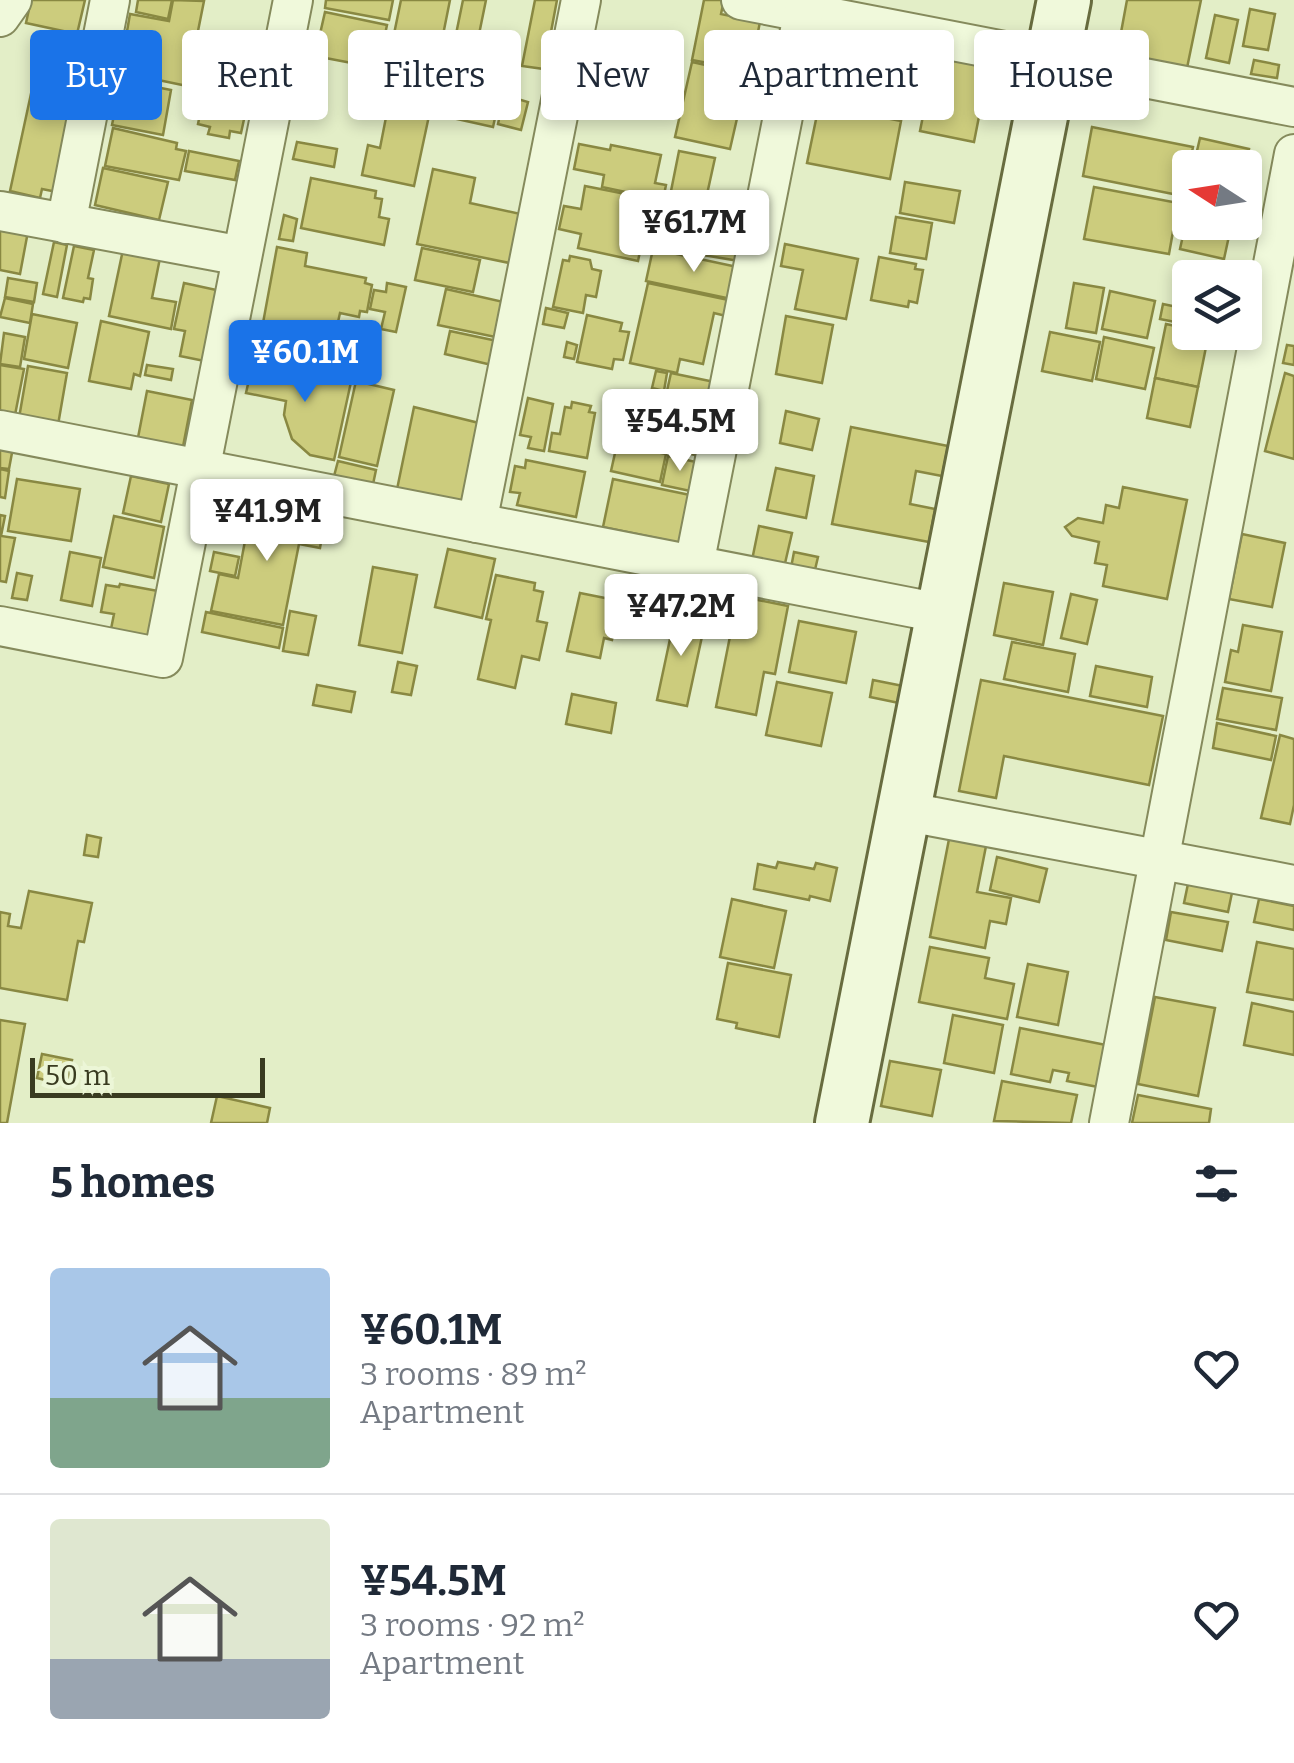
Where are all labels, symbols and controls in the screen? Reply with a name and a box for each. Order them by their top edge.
chip: Buy [30,30,162,120]
chip: Rent [182,30,328,120]
chip: Filters [348,30,521,120]
chip: New [541,30,684,120]
chip: Apartment [704,30,954,120]
chip: House [974,30,1149,120]
north arrow [1172,150,1262,240]
map controls [1172,150,1262,350]
pin: ¥61.7M [613,190,775,275]
text: ¥61.7M [641,203,747,241]
button: layers [1172,260,1262,350]
pin: ¥60.1M [224,320,386,405]
text: ¥60.1M [251,333,359,371]
pin: ¥54.5M [599,389,761,474]
text: ¥54.5M [624,402,736,440]
pin: ¥41.9M [186,479,348,564]
text: ¥41.9M [212,492,322,530]
pin: ¥47.2M [600,574,762,659]
text: ¥47.2M [627,587,736,625]
scale bar [30,1053,265,1098]
text: 50 m [45,1059,110,1092]
icon: filters [1189,1156,1244,1211]
text: 5 homes [50,1158,215,1208]
text: ¥60.1M [360,1305,502,1355]
icon: home [130,1308,250,1428]
icon: heart [1189,1341,1244,1396]
text: 3 rooms · 89 m² [360,1355,587,1393]
text: Apartment [360,1393,524,1431]
text: ¥54.5M [360,1556,507,1606]
icon: home [130,1559,250,1679]
icon: heart [1189,1592,1244,1647]
text: 3 rooms · 92 m² [360,1606,585,1644]
text: Apartment [360,1644,524,1682]

